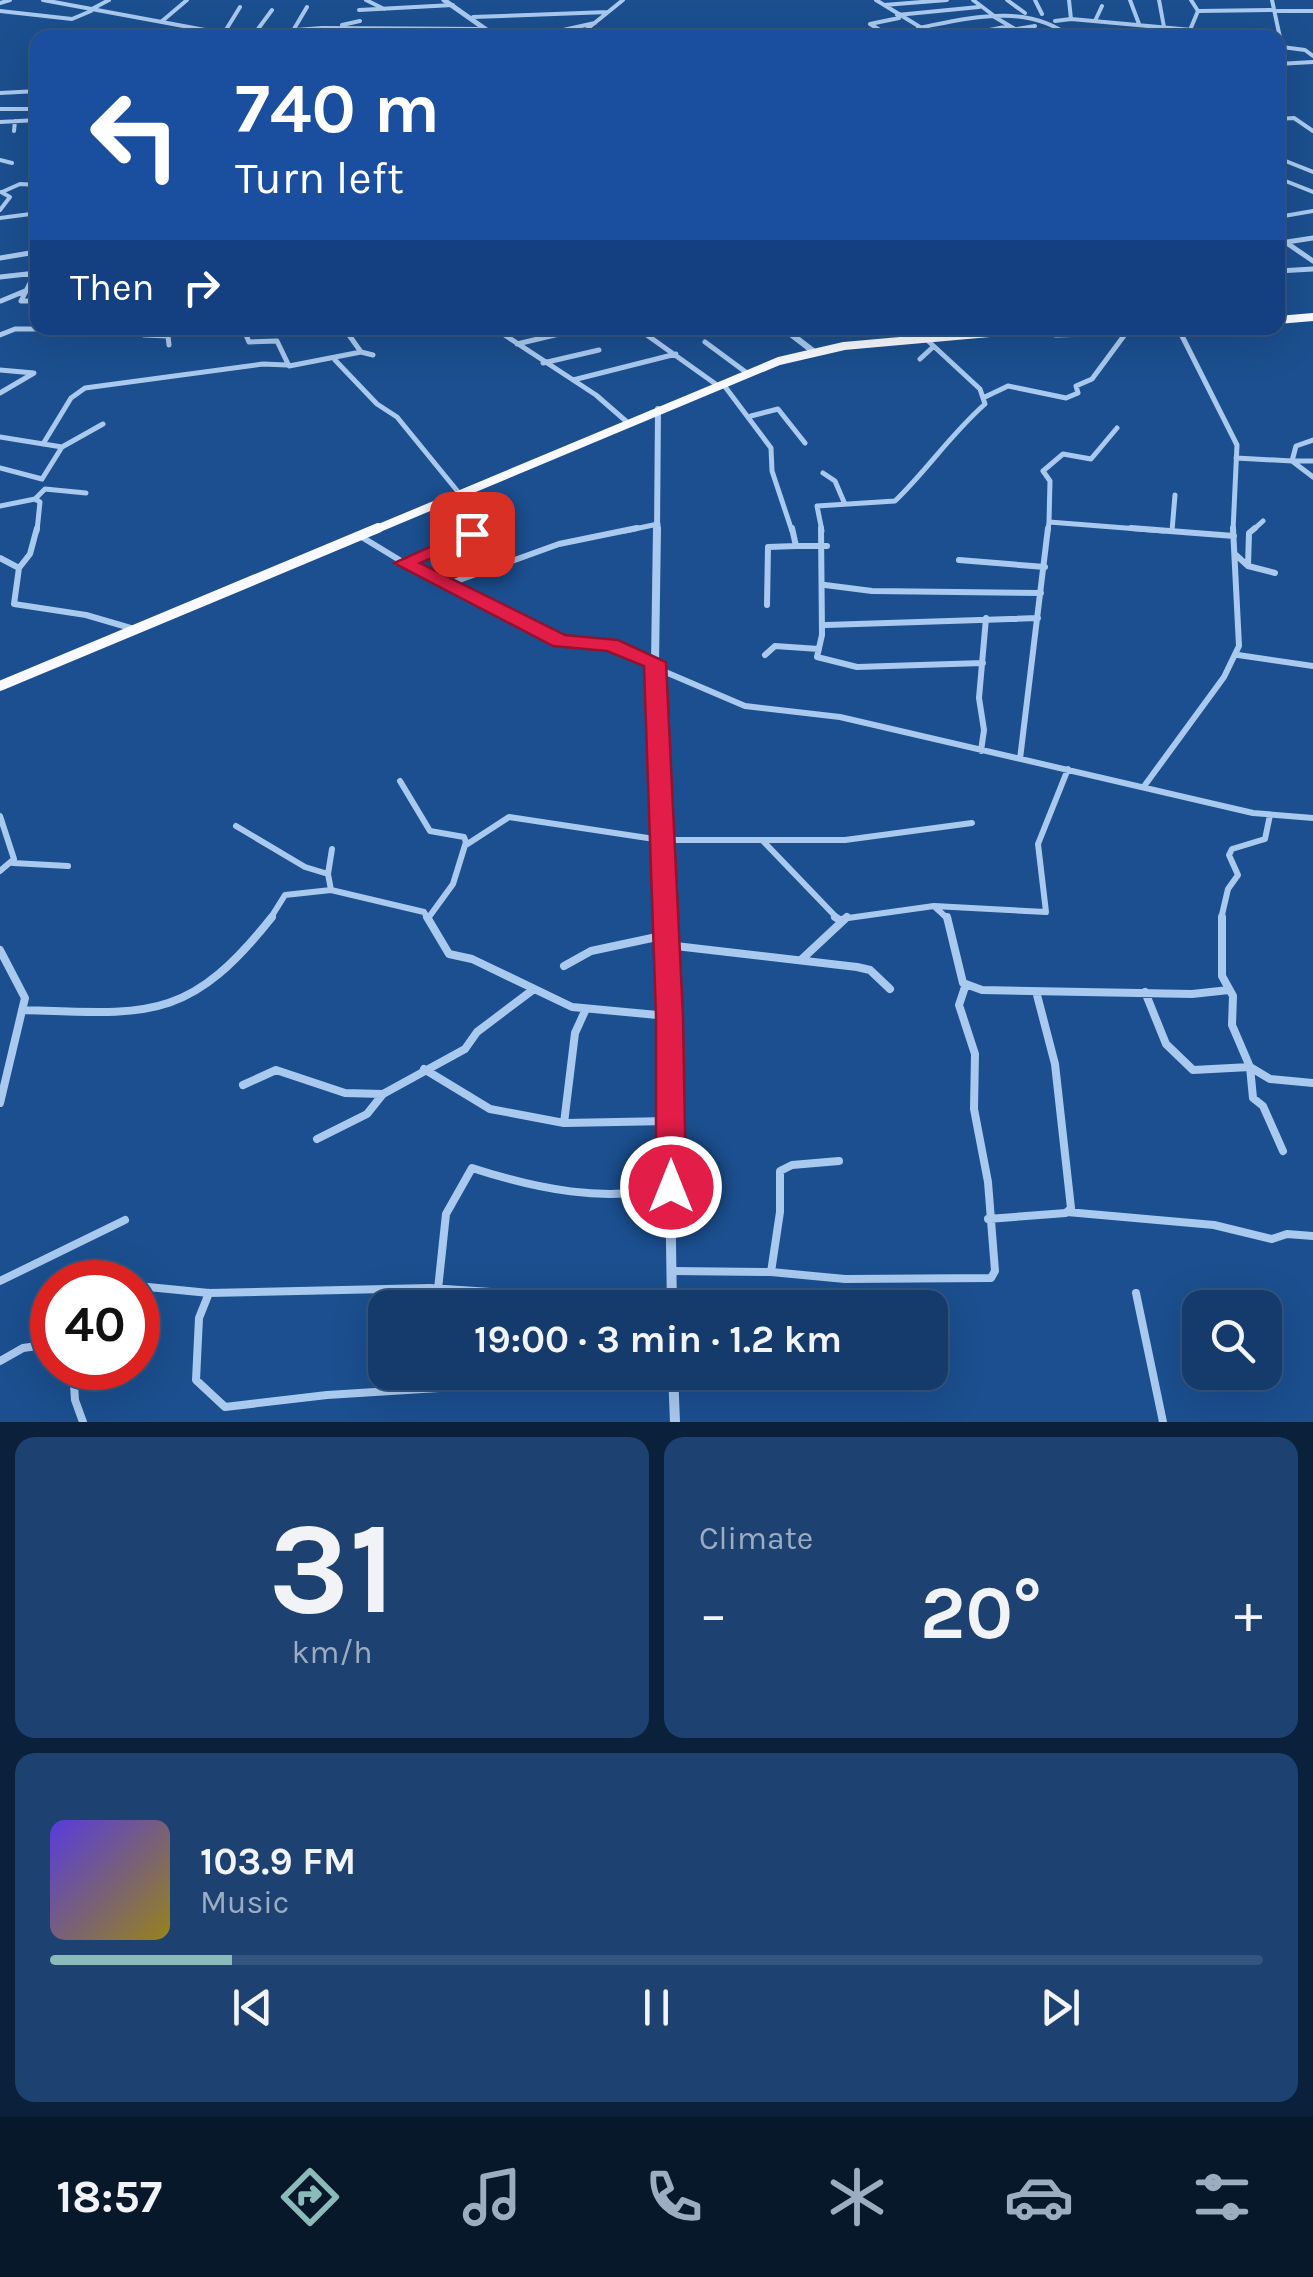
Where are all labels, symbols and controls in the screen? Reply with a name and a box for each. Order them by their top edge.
text: 740 m [235,68,440,150]
icon: left [70,70,200,200]
text: Turn left [235,152,404,204]
icon: right [174,260,229,315]
text: Then [70,265,154,310]
pin [430,492,515,577]
icon: arrive [445,507,500,562]
position arrow [619,1135,723,1239]
speed limit sign: 40 [30,1260,160,1390]
map controls [1182,1290,1282,1390]
button: search [1182,1290,1282,1390]
text: 19:00 · 3 min · 1.2 km [474,1317,842,1362]
text: 31 [268,1493,396,1645]
text: Climate [699,1520,813,1557]
text: 20° [920,1569,1042,1657]
text: − [699,1582,728,1646]
text: + [1234,1582,1263,1646]
text: km/h [291,1634,373,1671]
text: 103.9 FM [200,1839,356,1884]
text: Music [200,1884,289,1921]
icon: previous [225,1980,280,2035]
icon: pause [629,1980,684,2035]
icon: next [1033,1980,1088,2035]
icon: directions [275,2162,345,2232]
icon: music [457,2162,527,2232]
icon: phone [639,2162,709,2232]
icon: climate [822,2162,892,2232]
icon: car [1004,2162,1074,2232]
icon: filters [1187,2162,1257,2232]
text: 18:57 [56,2171,162,2223]

